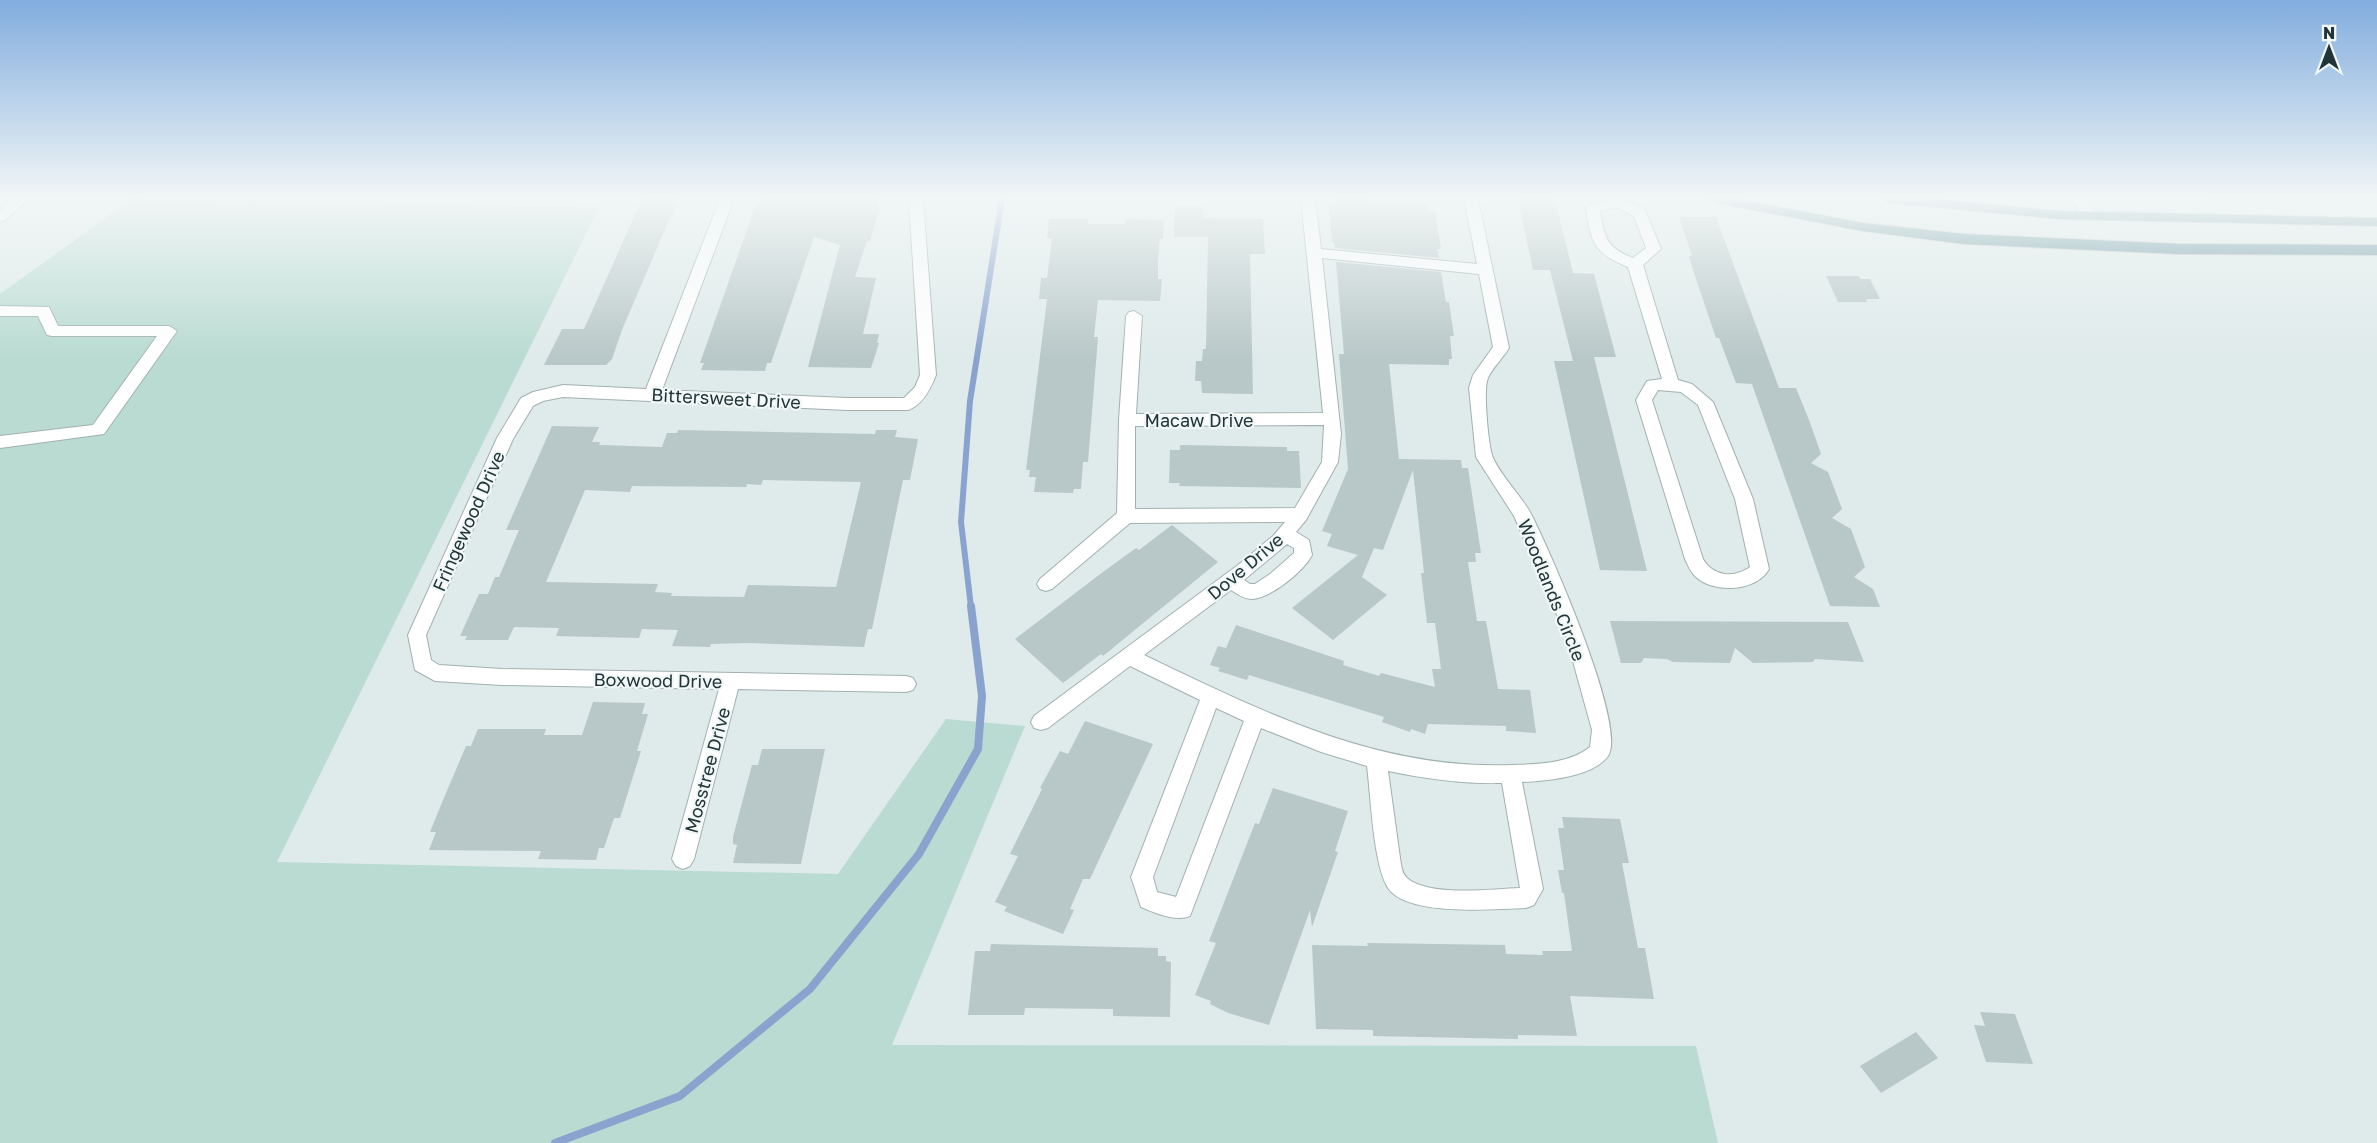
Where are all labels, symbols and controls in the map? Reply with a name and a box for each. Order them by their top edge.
north arrow [2299,18,2359,78]
text: N [2323,23,2335,43]
street label: Bittersweet Drive [651,383,801,413]
street label: Macaw Drive [1144,409,1254,431]
street label: Fringewood Drive [427,447,509,595]
street label: Woodlands Circle [1514,516,1590,664]
street label: Dove Drive [1203,528,1287,604]
street label: Boxwood Drive [593,668,723,692]
street label: Mosstree Drive [680,705,734,835]

